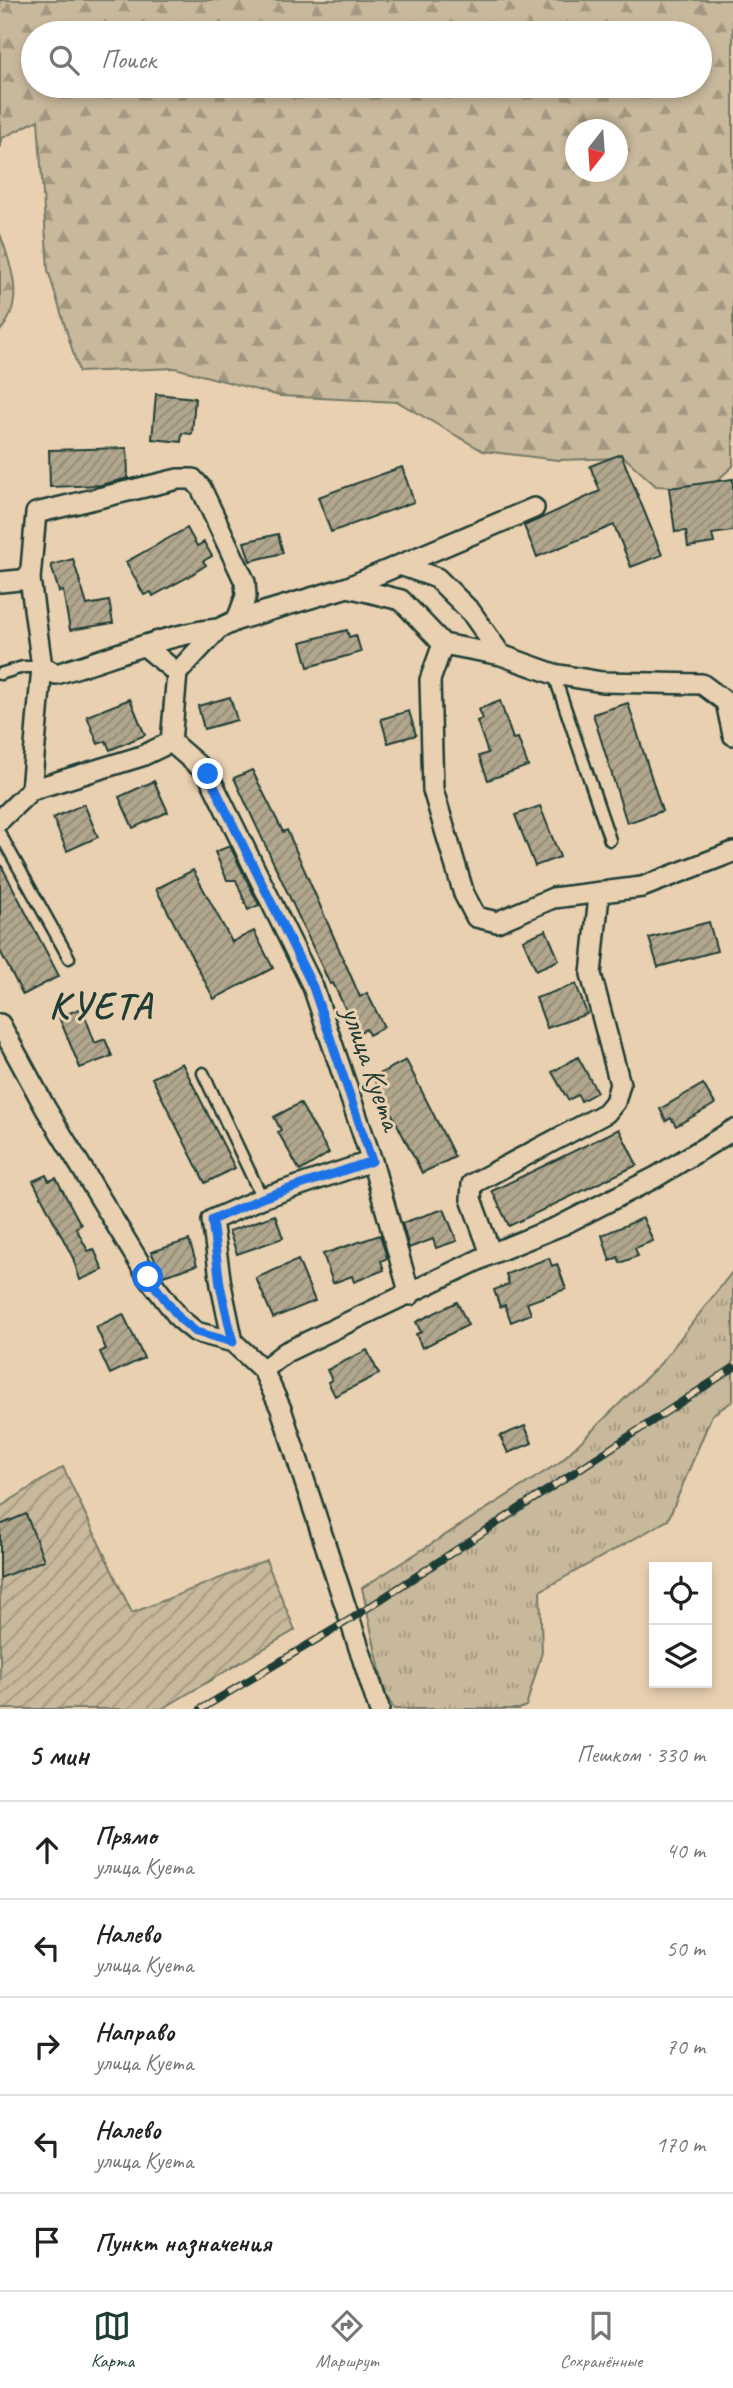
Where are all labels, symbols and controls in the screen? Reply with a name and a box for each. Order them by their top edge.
search box [21,21,712,98]
icon: search [45,41,83,79]
text: Поиск [101,43,156,76]
north arrow [565,119,628,182]
route end [192,758,223,789]
district label: КУЕТА [49,982,154,1029]
street label: улица Куета [333,999,412,1137]
route start [132,1261,163,1292]
map controls [649,1562,712,1688]
button: locate [649,1562,712,1625]
button: layers [649,1625,712,1688]
text: 5 мин [28,1736,89,1774]
text: Пешком · 330 m [577,1740,705,1769]
text: Прямо [95,1819,157,1852]
icon: ahead [28,1831,66,1869]
text: 40 m [666,1836,705,1865]
text: улица Куета [95,1852,193,1881]
text: Налево [95,1917,161,1950]
icon: left [28,1929,66,1967]
text: 50 m [666,1934,705,1963]
text: улица Куета [95,1950,193,1979]
text: Направо [95,2015,174,2048]
icon: right [28,2027,66,2065]
text: 70 m [666,2032,705,2061]
text: улица Куета [95,2048,193,2077]
text: Налево [95,2113,161,2146]
icon: left [28,2125,66,2163]
text: 170 m [656,2130,705,2159]
text: улица Куета [95,2146,193,2175]
icon: arrive [28,2223,66,2261]
text: Пункт назначения [95,2226,271,2259]
tab: Карта [91,2307,134,2373]
tab: Маршрут [316,2307,378,2373]
tab: Сохранённые [560,2307,642,2373]

